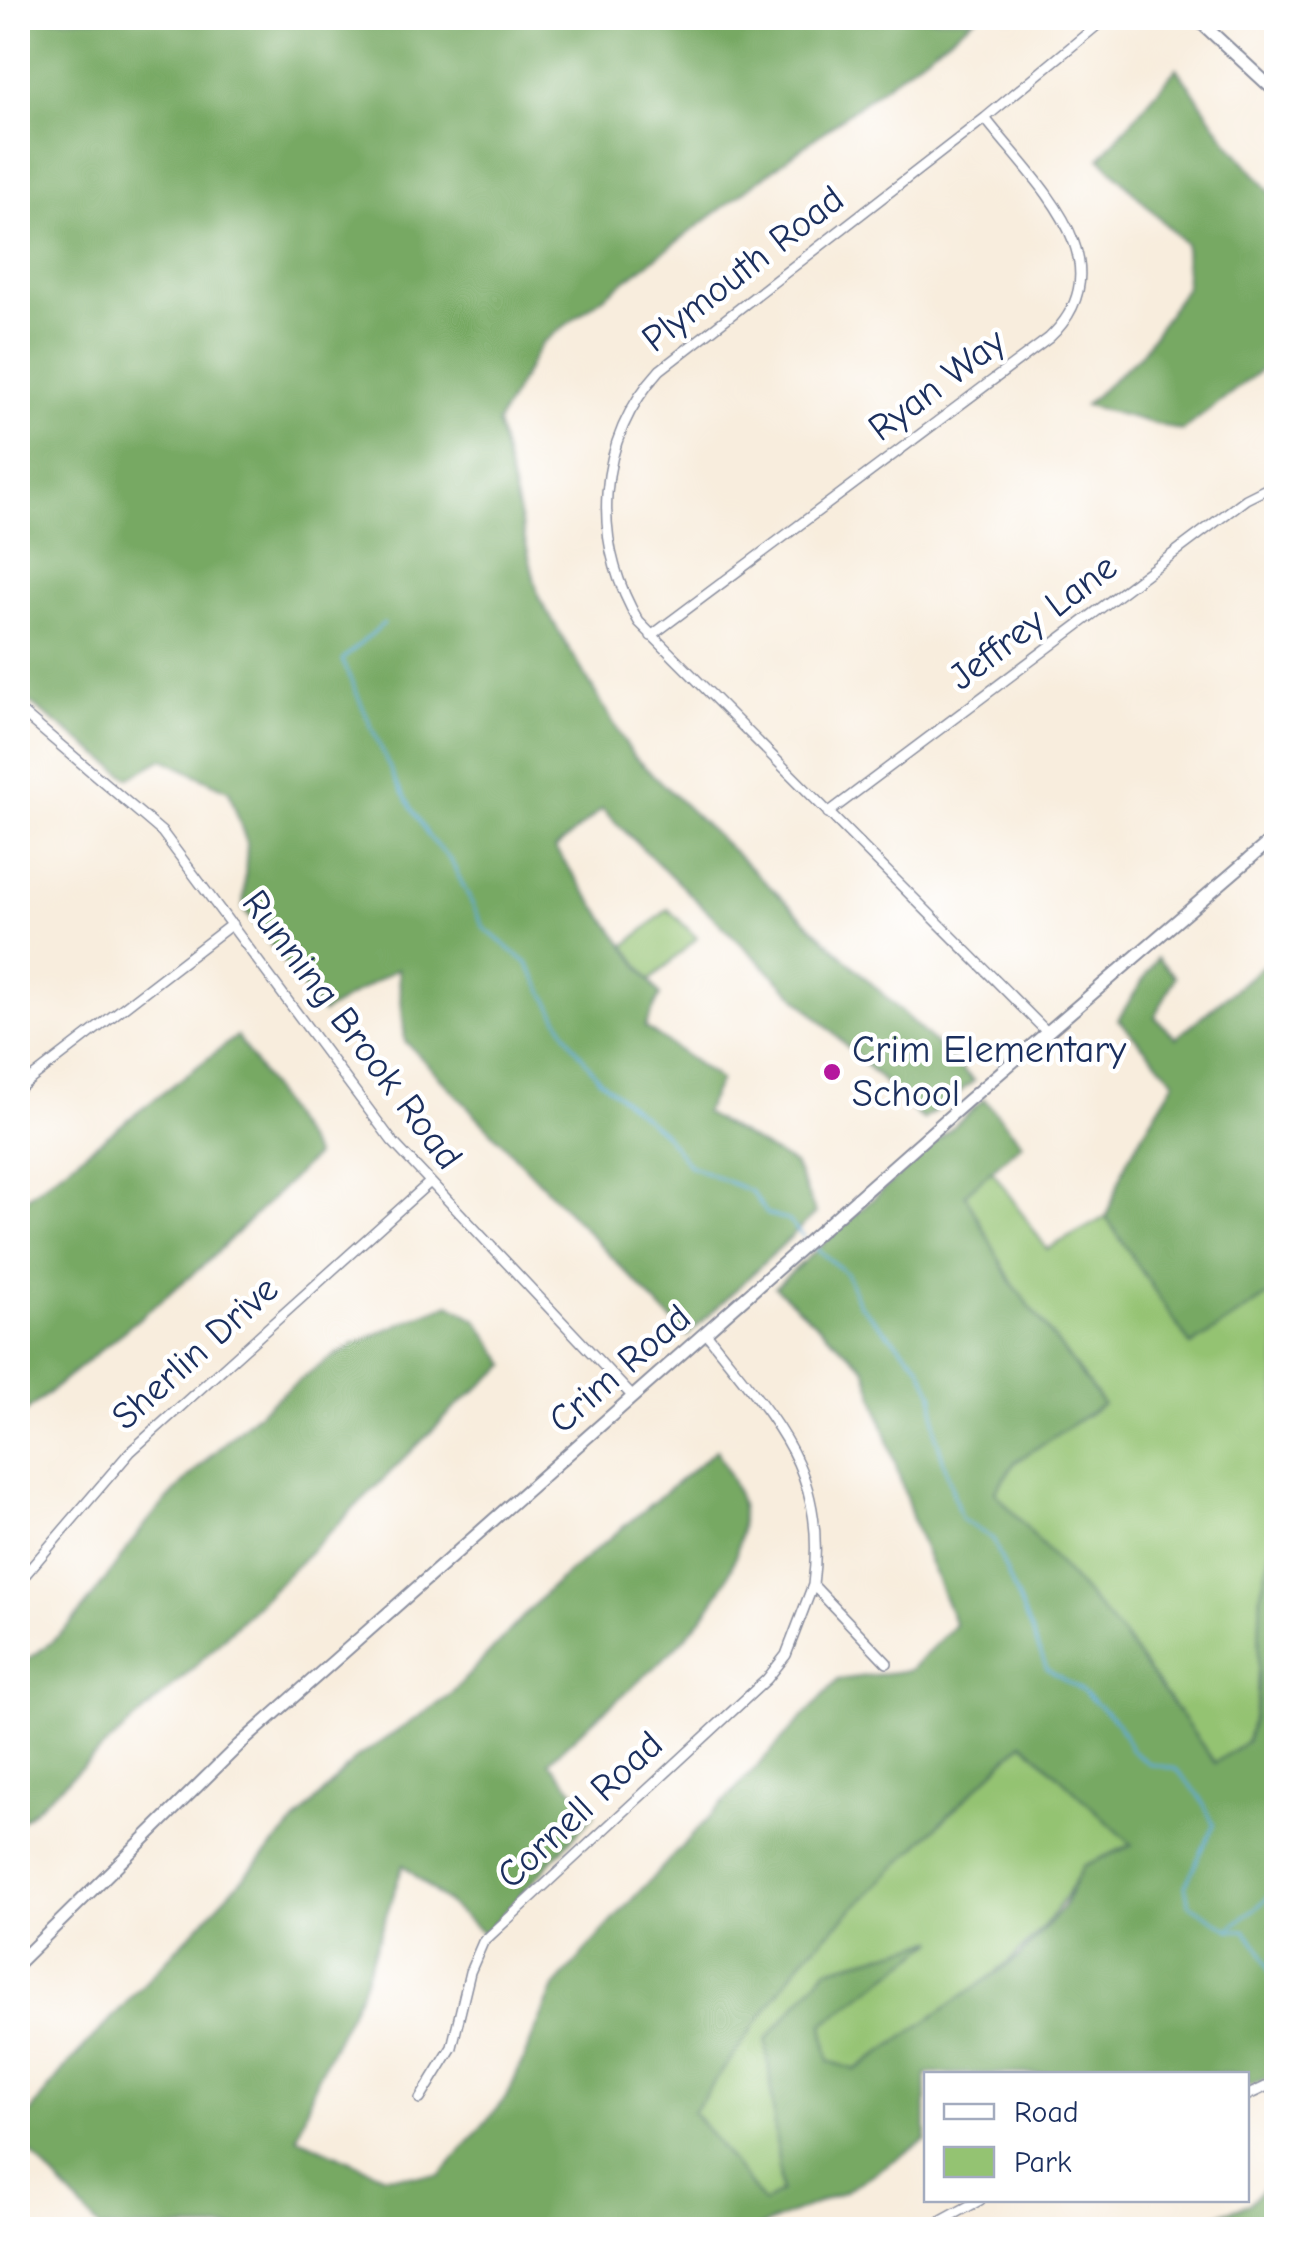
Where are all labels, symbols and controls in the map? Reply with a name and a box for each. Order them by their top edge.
street label: Plymouth Road [634,177,852,361]
street label: Ryan Way [860,319,1014,451]
street label: Jeffrey Lane [940,545,1126,699]
street label: Running Brook Road [233,882,471,1178]
place label: Crim Elementary School [852,1028,1126,1116]
marker: Crim Elementary School [821,1061,843,1083]
street label: Sherlin Drive [103,1267,287,1439]
street label: Crim Road [540,1296,700,1442]
street label: Cornell Road [488,1722,672,1898]
legend [924,2072,1249,2202]
text: Road [1014,2095,1079,2130]
text: Park [1014,2145,1072,2180]

